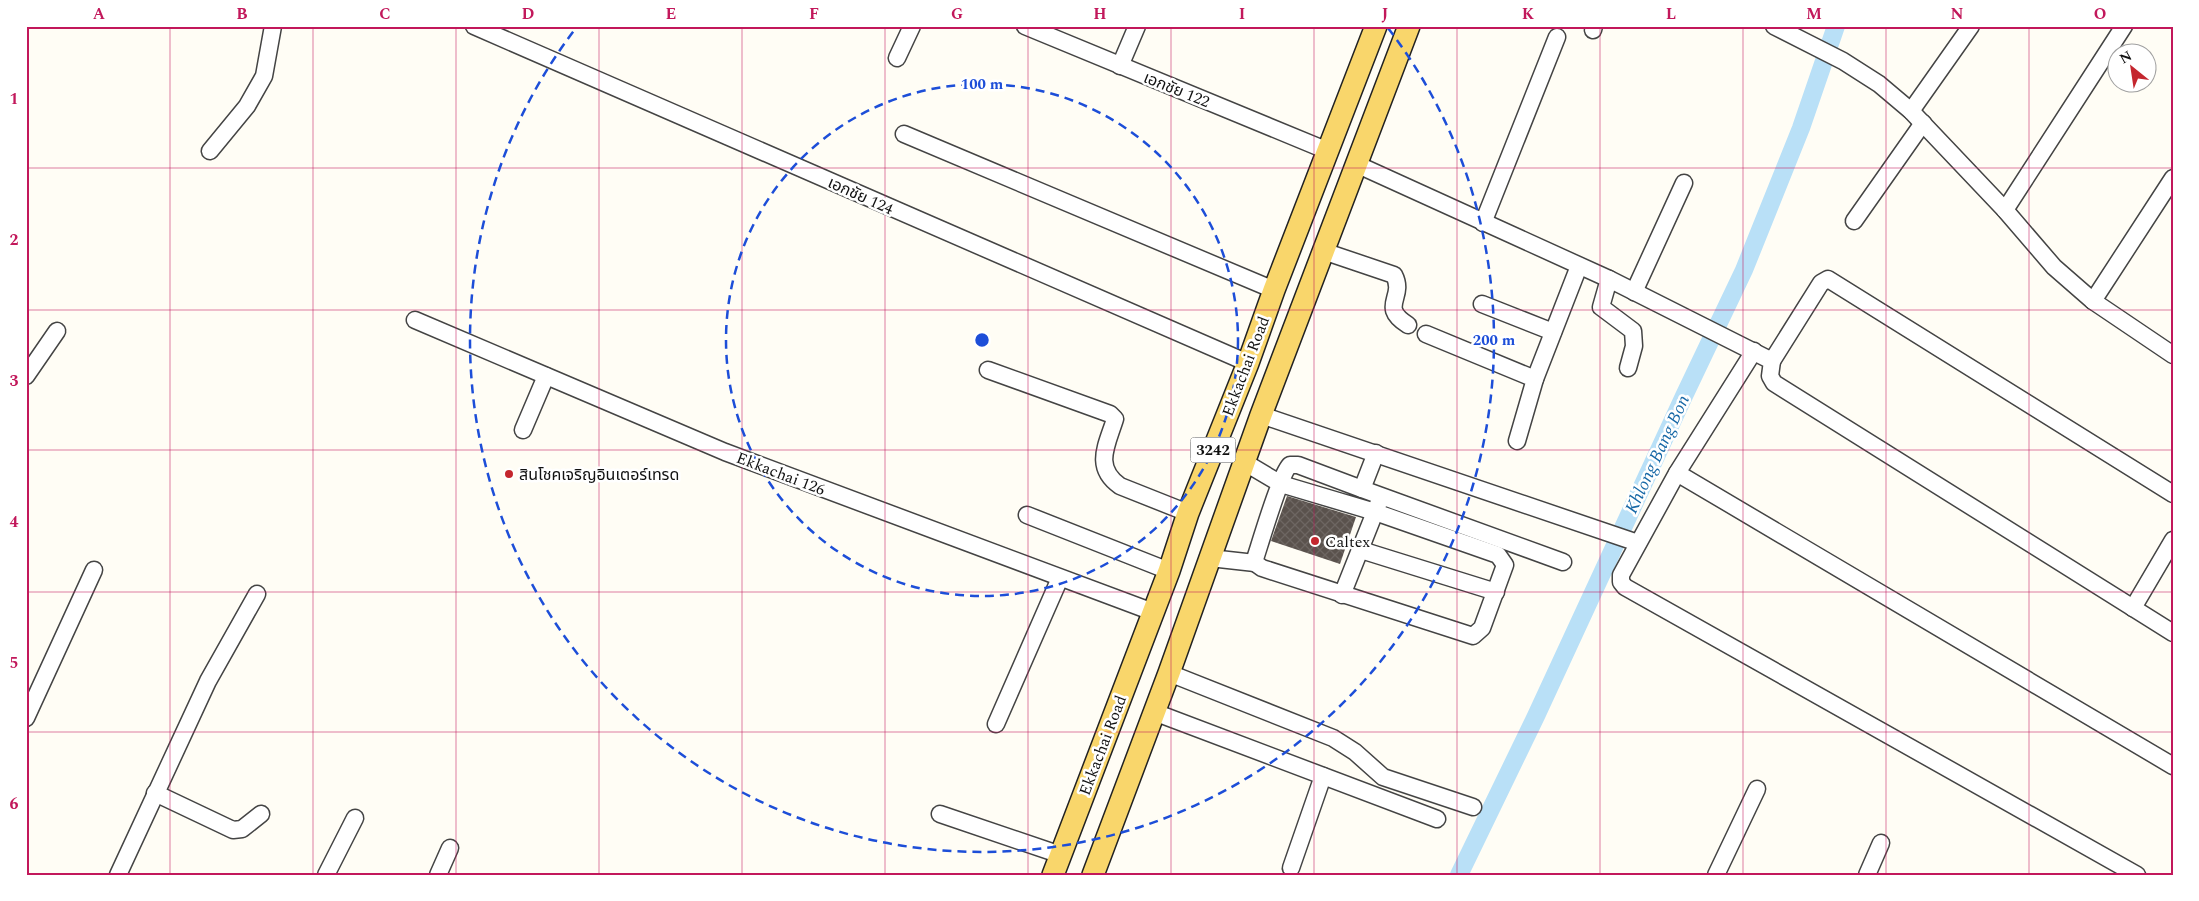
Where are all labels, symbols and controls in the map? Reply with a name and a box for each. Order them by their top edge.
text: A [93,2,106,26]
text: B [236,2,248,26]
text: C [379,2,391,26]
text: D [522,2,535,26]
text: E [666,2,676,26]
text: F [809,2,819,26]
text: G [951,2,963,26]
text: H [1093,2,1107,26]
text: I [1239,2,1245,26]
text: J [1382,2,1389,26]
text: K [1522,2,1535,26]
text: L [1666,2,1676,26]
text: M [1806,2,1822,26]
text: N [1950,2,1964,26]
text: O [2094,2,2106,26]
north arrow [2106,42,2156,92]
text: N [2116,45,2136,69]
street label: เอกชัย 122 [1140,66,1213,114]
text: 100 m [961,73,1004,96]
text: 1 [10,87,18,111]
street label: เอกชัย 124 [824,171,897,221]
text: 2 [10,228,19,252]
street label: Ekkachai Road [1216,313,1276,420]
text: 200 m [1473,329,1516,352]
centre of rings [973,331,991,349]
text: 3 [10,369,19,393]
water label: Khlong Bang Bon [1618,390,1697,518]
road number: 3242 [1190,438,1236,462]
street label: Ekkachai 126 [733,446,829,502]
place label: สินโชคเจริญอินเตอร์เทรด [519,463,679,487]
marker: สินโชคเจริญอินเตอร์เทรด [503,468,515,480]
text: 4 [10,510,19,534]
place label: Caltex [1325,530,1370,554]
marker: Caltex [1309,535,1321,547]
text: 5 [10,651,18,675]
street label: Ekkachai Road [1073,692,1133,799]
text: 6 [10,792,19,816]

